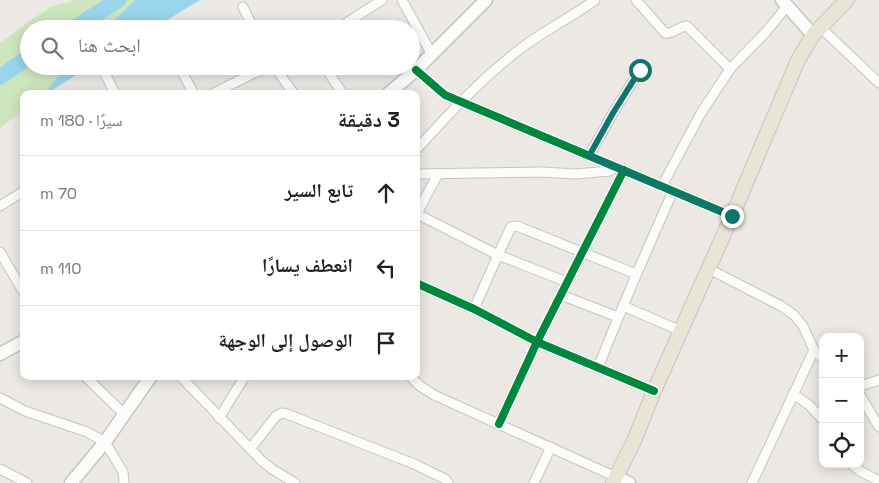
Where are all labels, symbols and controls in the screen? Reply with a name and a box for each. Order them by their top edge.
search box [20,20,420,75]
text: ابحث هنا [78,33,141,58]
icon: search [38,34,66,62]
route start [629,59,652,82]
text: 3 دقيقة [338,106,400,133]
text: سيرًا · 180 m [40,110,123,131]
text: تابع السير [285,178,353,203]
icon: ahead [372,179,400,207]
text: 70 m [40,183,77,204]
route end [721,205,744,228]
text: انعطف يسارًا [262,253,353,278]
icon: left [372,254,400,282]
text: 110 m [40,258,82,279]
text: الوصول إلى الوجهة [218,328,353,353]
icon: arrive [372,329,400,357]
map controls [819,333,864,468]
button: + [819,333,864,378]
button: − [819,378,864,423]
button: locate [819,423,864,468]

